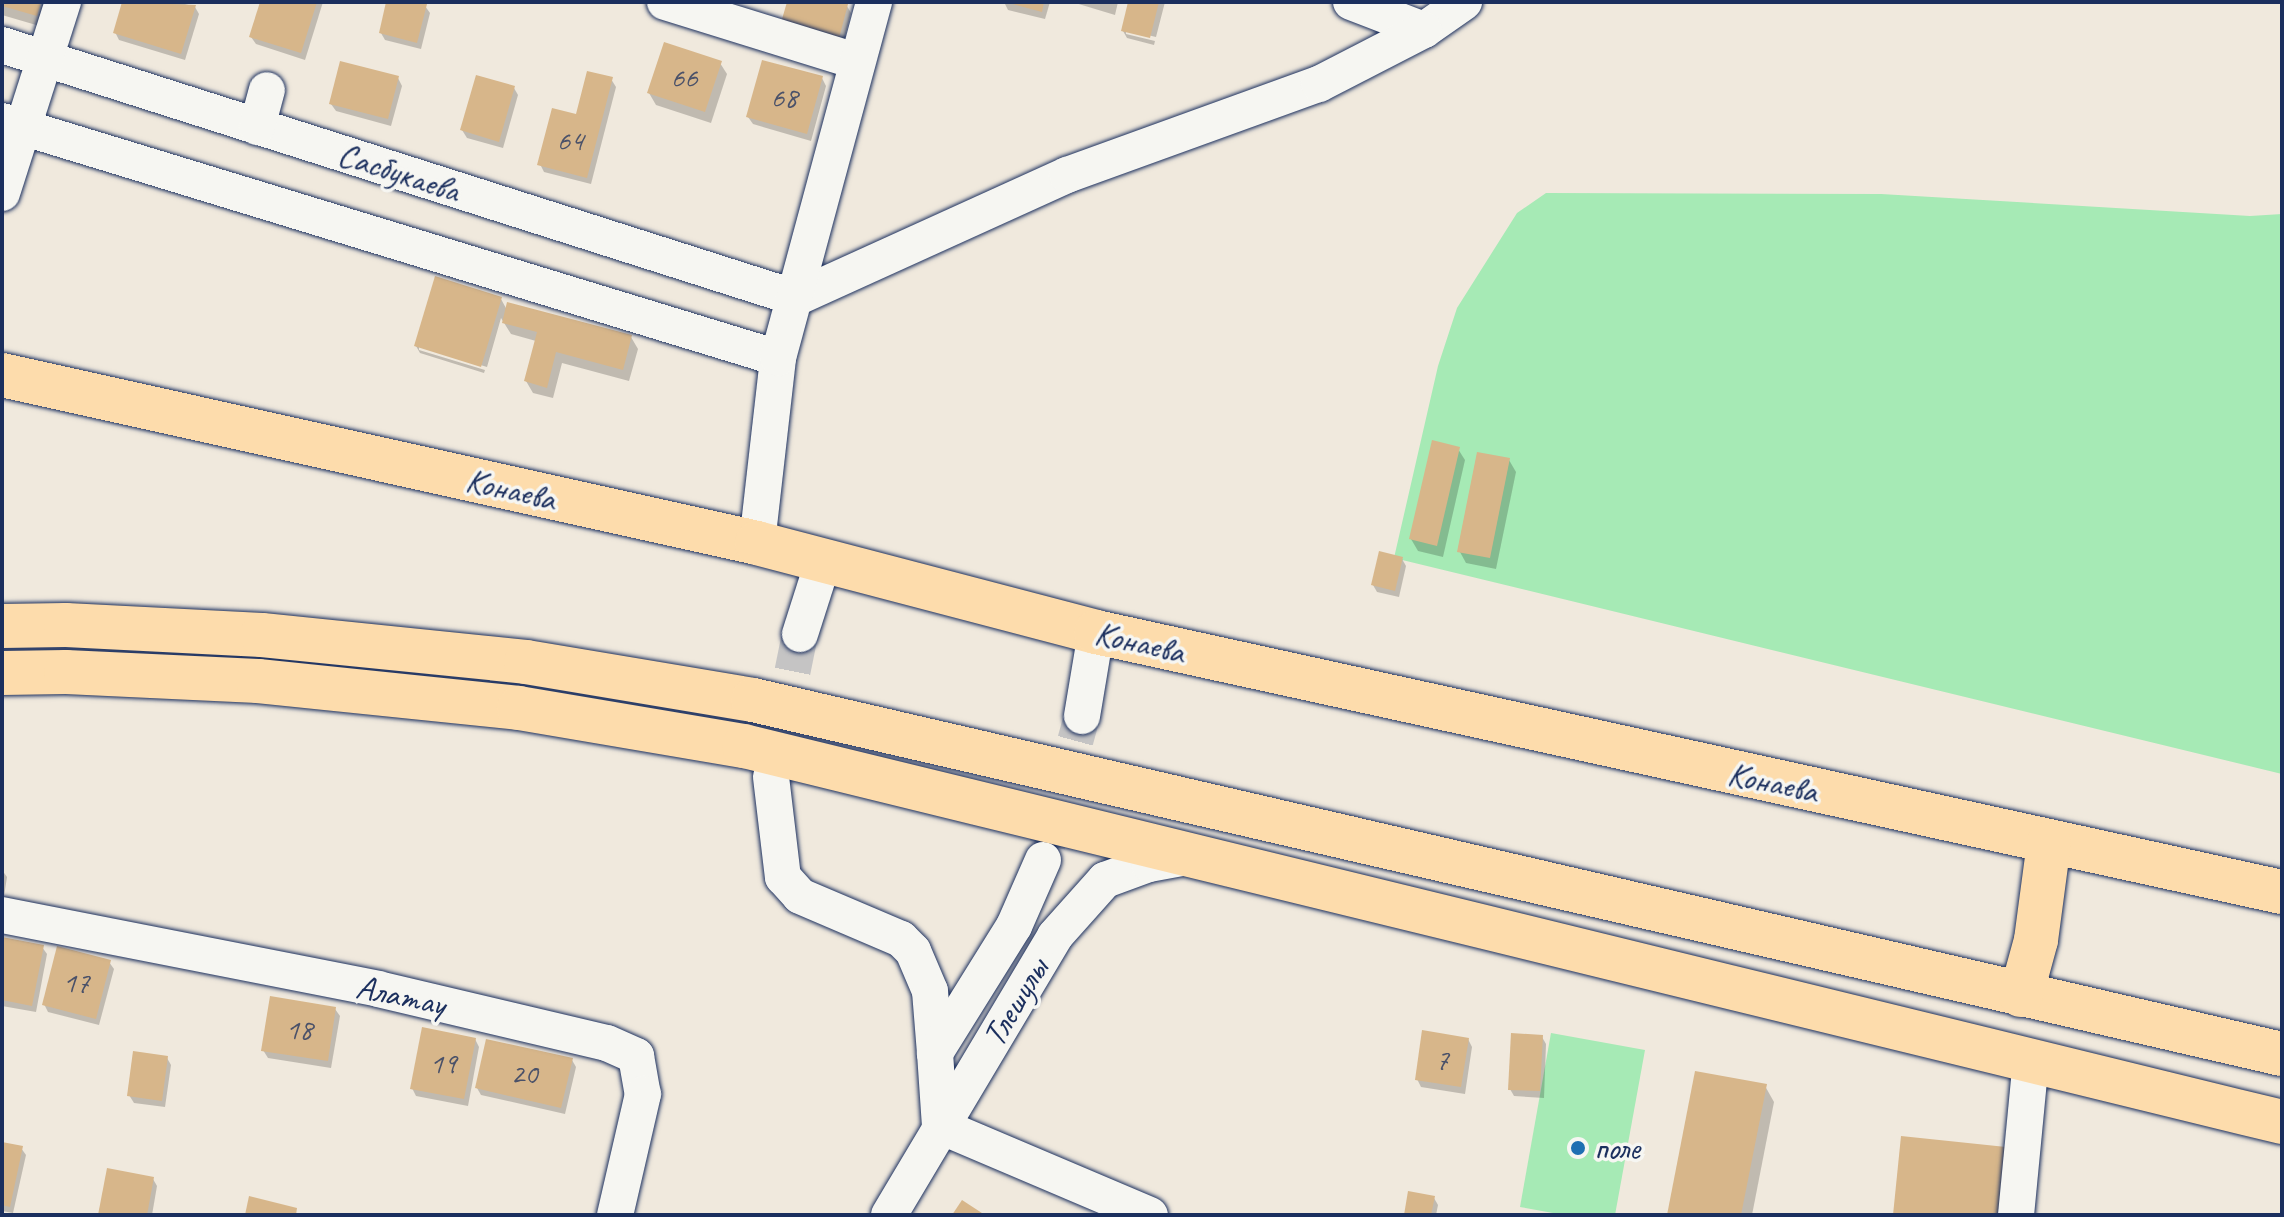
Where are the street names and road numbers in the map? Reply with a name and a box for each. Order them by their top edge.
street label: Сасбукаева [333,133,465,211]
street label: Конаева [462,459,560,519]
street label: Конаева [1091,612,1189,672]
street label: Конаева [1724,753,1822,811]
street label: Тлешулы [973,951,1057,1053]
street label: Алатау [353,966,449,1024]

